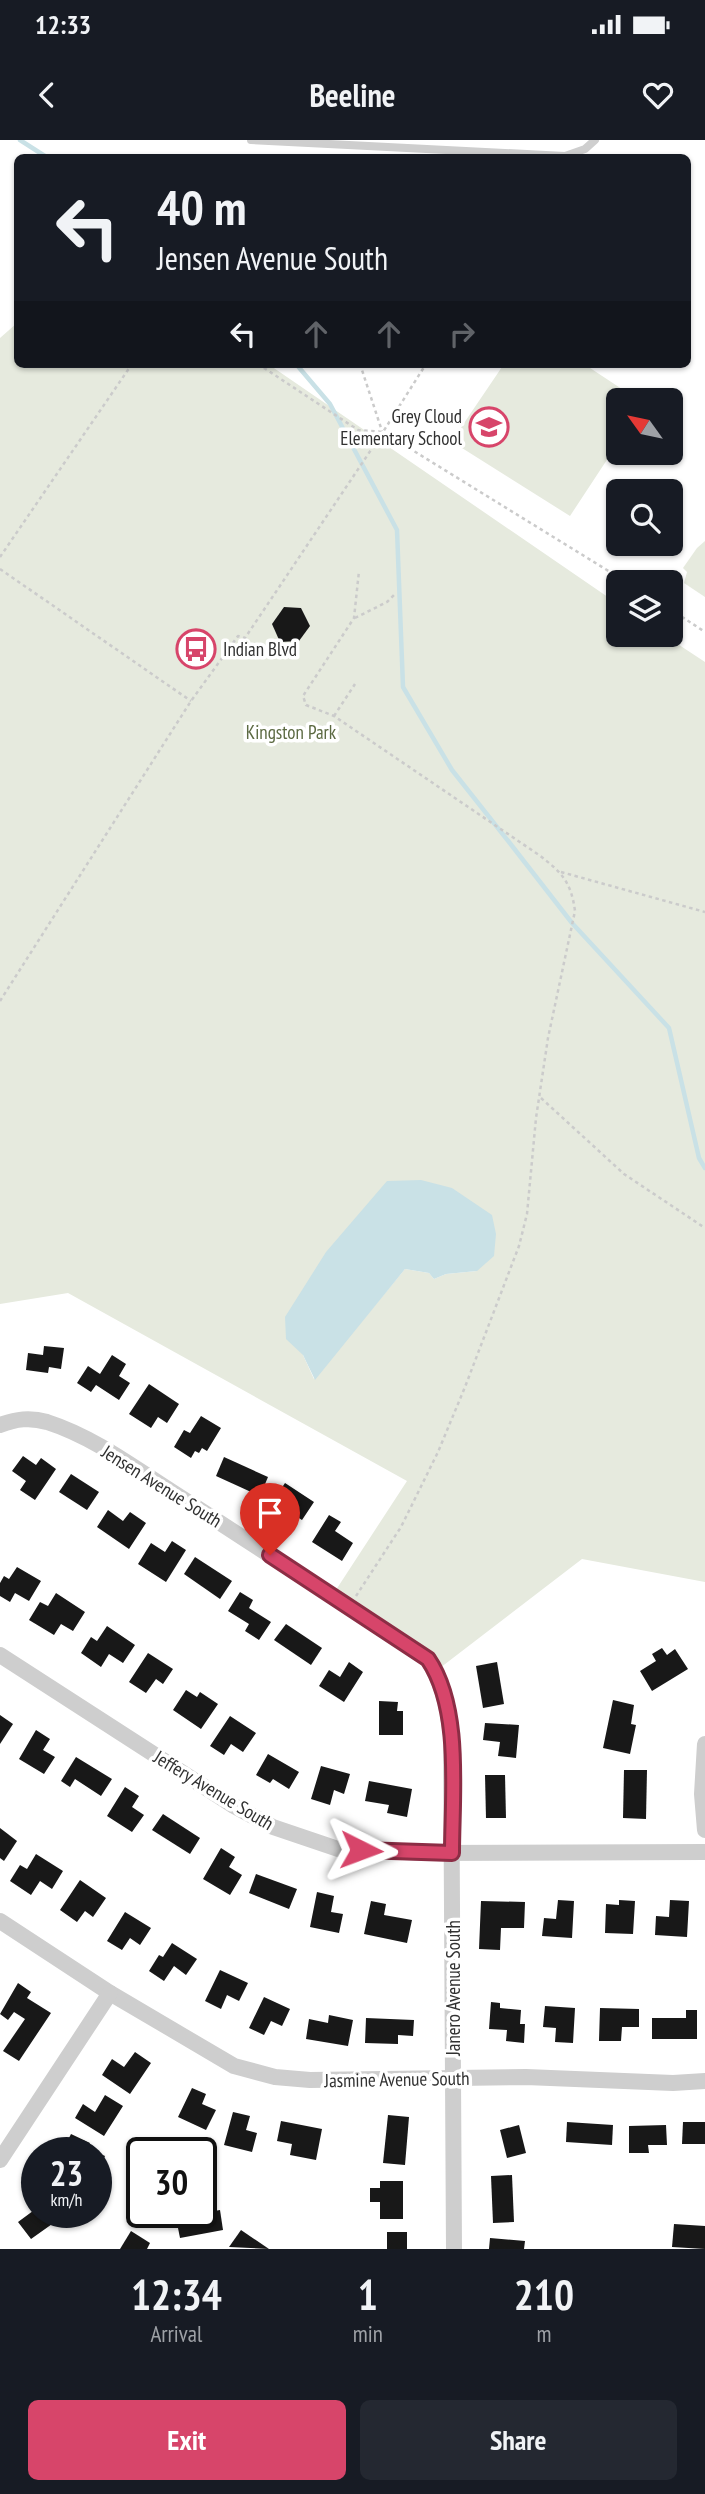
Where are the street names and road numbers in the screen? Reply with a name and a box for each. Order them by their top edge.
street label: Jensen Avenue South [97,1439,227,1533]
street label: Jeffery Avenue South [149,1744,278,1835]
street label: Janero Avenue South [441,1920,465,2057]
street label: Jasmine Avenue South [323,2066,470,2092]

